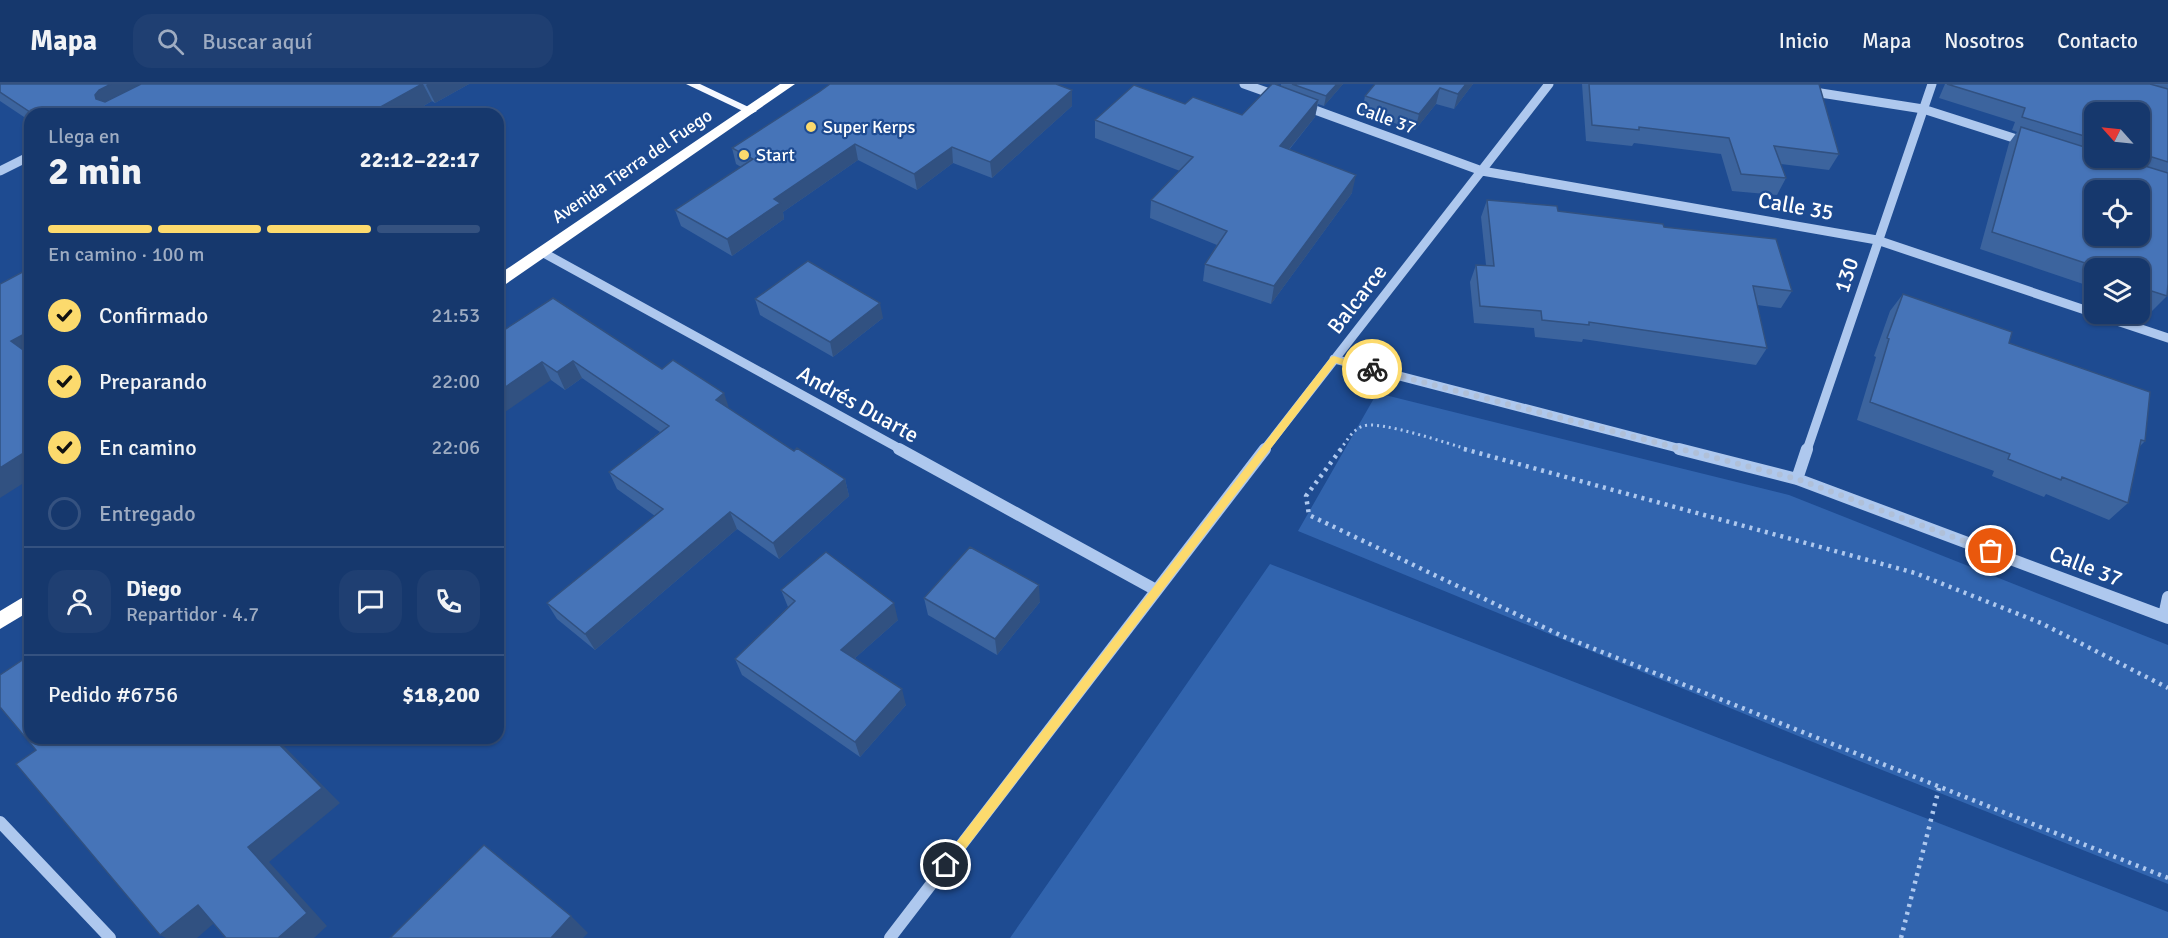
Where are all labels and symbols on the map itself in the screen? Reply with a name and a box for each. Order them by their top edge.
street label: Calle 37 [1353,97,1419,139]
north arrow [2084,102,2150,168]
street label: Avenida Tierra del Fuego [548,104,716,228]
place label: Super Kerps [823,116,916,138]
marker: Super Kerps [804,120,818,134]
place label: Start [756,144,795,166]
marker: Start [737,148,751,162]
street label: Calle 35 [1756,186,1836,226]
street label: 130 [1828,254,1864,296]
street label: Balcarce [1321,259,1393,339]
courier [1342,339,1402,399]
street label: Andrés Duarte [793,360,923,448]
pin [1965,525,2016,576]
street label: Calle 37 [2046,540,2126,592]
pin [920,839,971,890]

